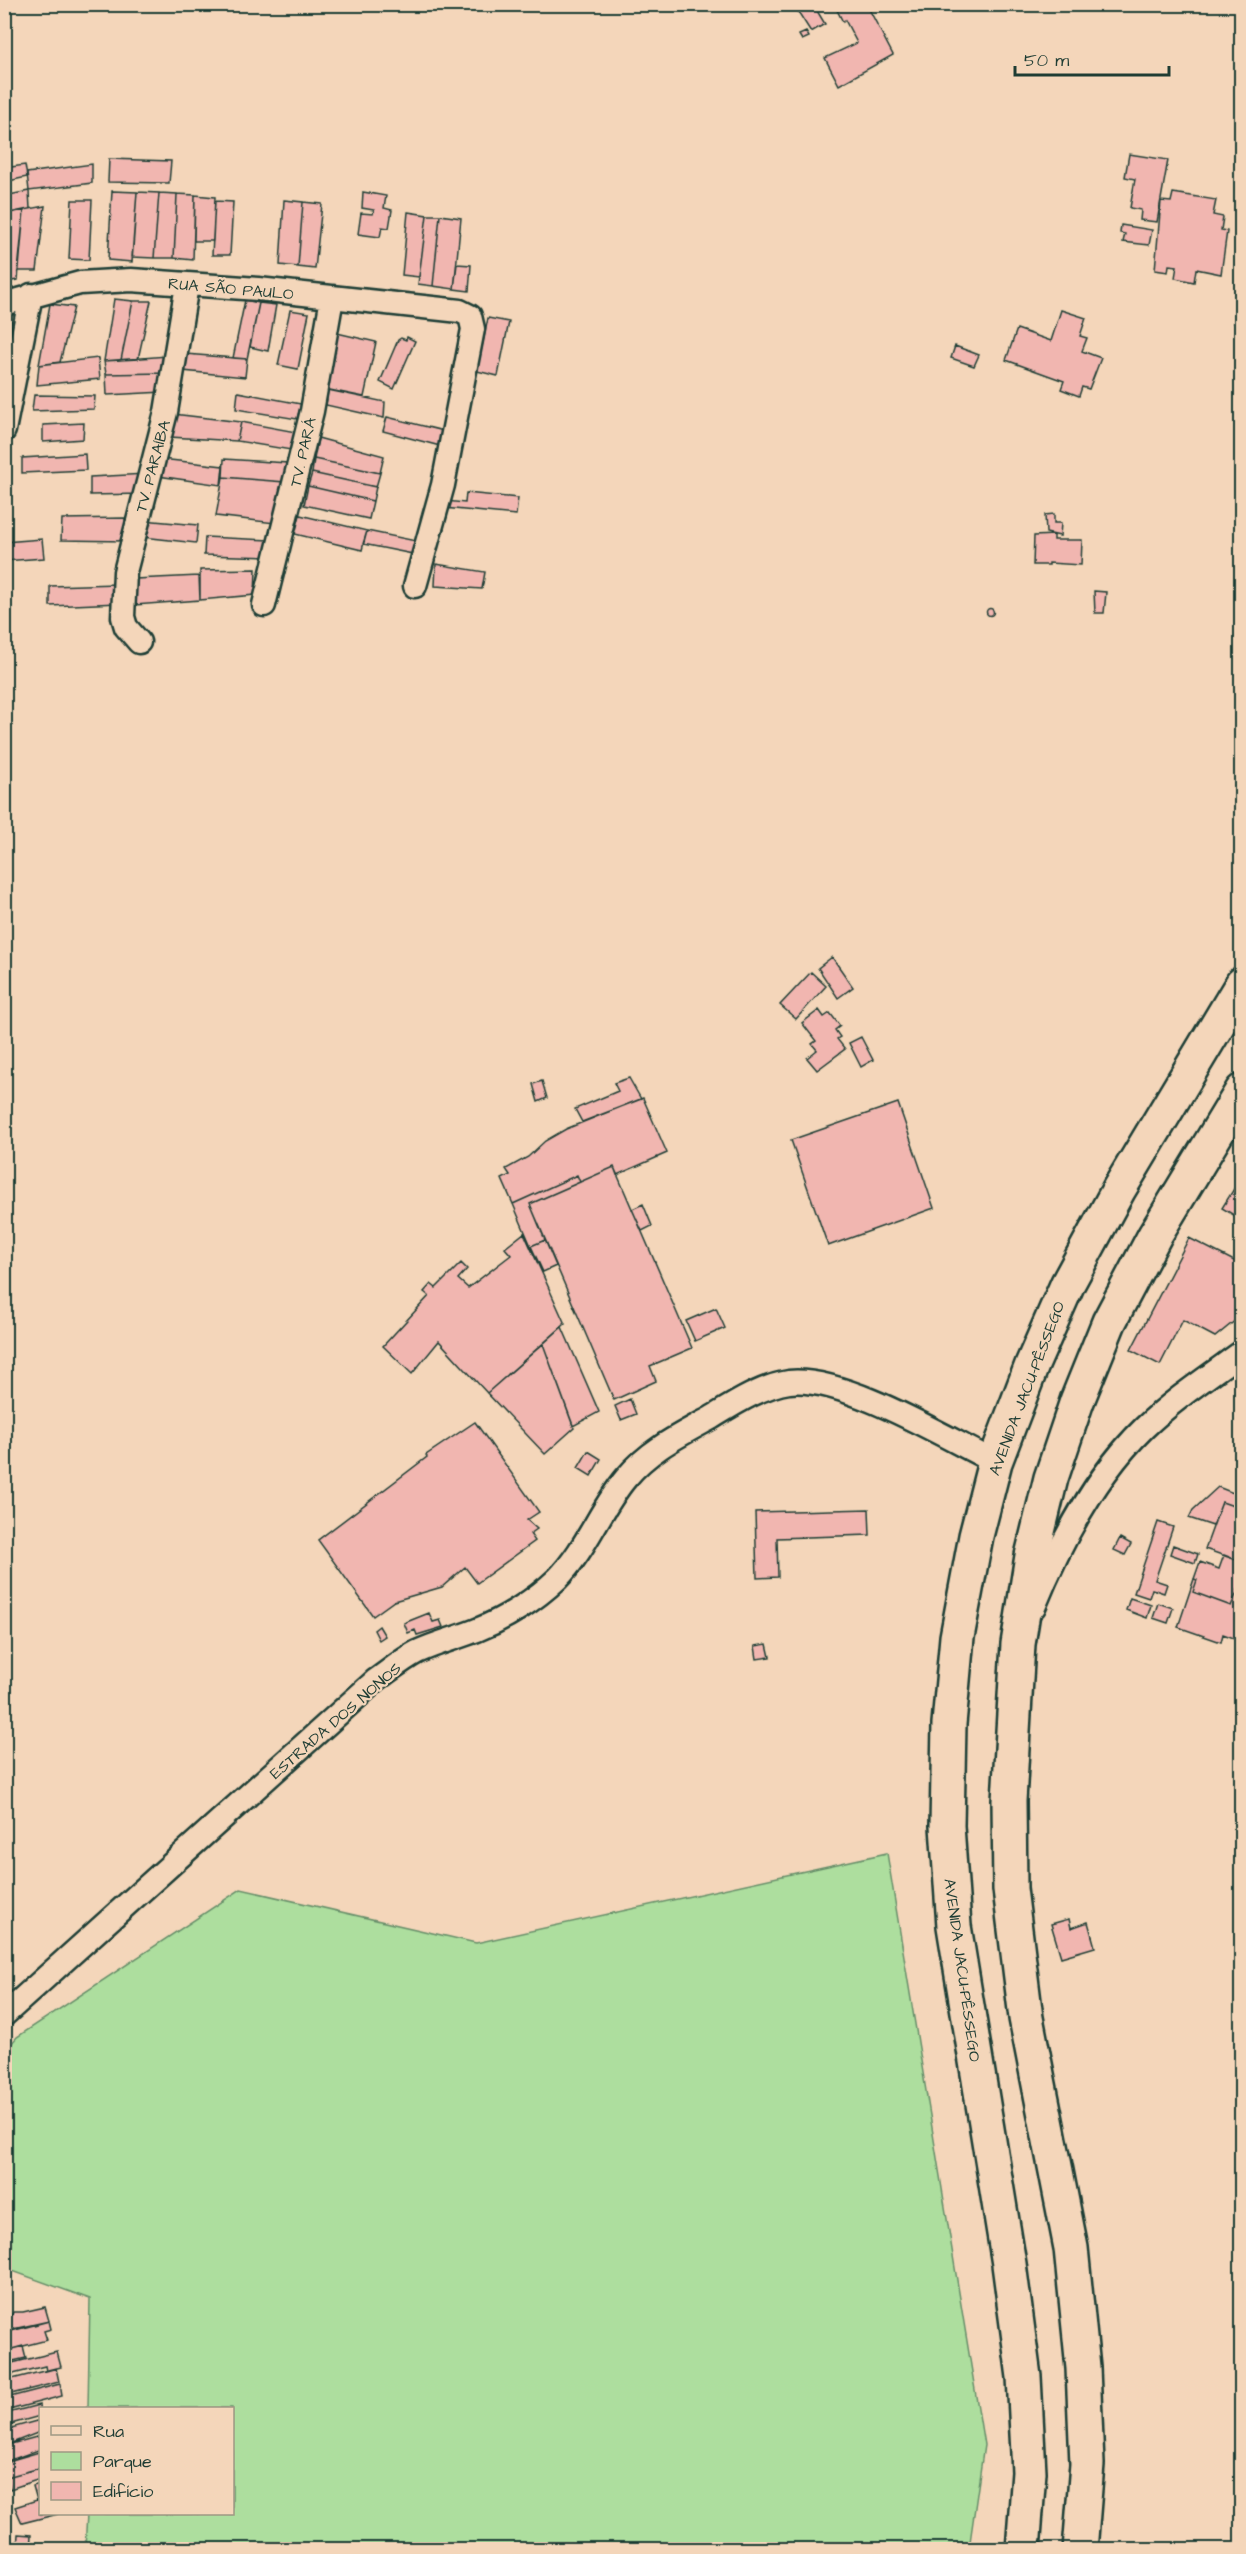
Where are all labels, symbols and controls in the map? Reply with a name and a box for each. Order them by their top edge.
scale bar [1015,39,1170,77]
text: 50 m [1024,48,1069,73]
street label: RUA SÃO PAULO [167,273,295,305]
street label: TV. PARÁ [284,415,322,489]
street label: TV. PARAÍBA [130,418,176,515]
street label: AVENIDA JACU-PÊSSEGO [984,1298,1070,1479]
street label: ESTRADA DOS NONOS [265,1657,406,1784]
street label: AVENIDA JACU-PÊSSEGO [938,1877,986,2063]
legend [39,2407,234,2515]
text: Rua [93,2419,124,2444]
text: Parque [93,2449,152,2474]
text: Edifício [93,2479,153,2504]

